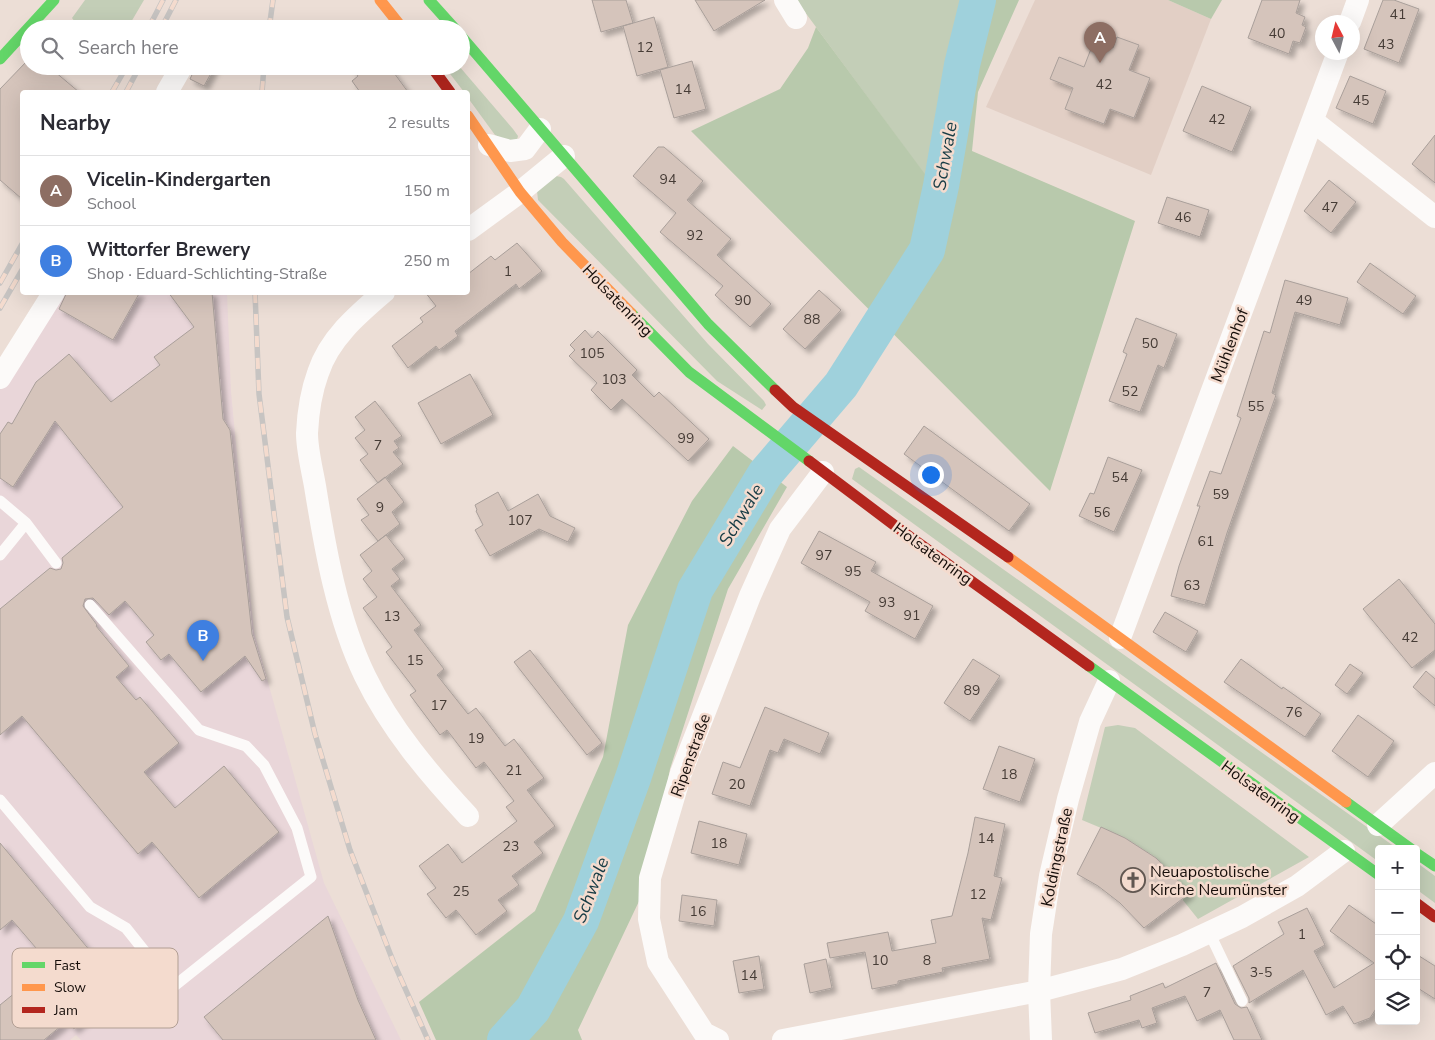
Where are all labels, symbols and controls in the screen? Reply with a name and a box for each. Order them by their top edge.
house number: 41 [1390,5,1406,24]
north arrow [1315,15,1360,60]
search box [20,20,470,75]
pin: A [1084,22,1116,63]
house number: 40 [1269,24,1285,43]
icon: search [38,34,66,62]
text: Search here [78,35,179,61]
house number: 43 [1378,35,1394,54]
house number: 12 [637,38,653,57]
house number: 42 [1096,75,1112,94]
house number: 14 [675,80,691,99]
house number: 45 [1353,91,1369,110]
text: Nearby [40,109,110,137]
house number: 42 [1209,110,1225,129]
text: 2 results [388,112,450,134]
water label: Schwale [927,120,963,192]
text: Vicelin-Kindergarten [87,167,271,193]
house number: 94 [660,170,676,189]
text: A [50,180,62,202]
text: 150 m [403,180,450,202]
text: School [87,193,136,215]
house number: 47 [1322,198,1338,217]
house number: 46 [1175,208,1191,227]
house number: 92 [687,226,703,245]
text: Wittorfer Brewery [87,237,250,263]
text: B [50,250,62,272]
text: 250 m [403,250,450,272]
street label: Holsatenring [577,260,657,342]
house number: 1 [504,262,512,281]
text: Shop · Eduard-Schlichting-Straße [87,263,327,285]
house number: 90 [735,291,751,310]
house number: 49 [1296,291,1312,310]
street label: Mühlenhof [1206,305,1254,385]
house number: 88 [804,310,820,329]
house number: 50 [1142,334,1158,353]
house number: 105 [579,344,605,363]
house number: 103 [601,370,627,389]
house number: 52 [1122,382,1138,401]
house number: 55 [1248,397,1264,416]
house number: 99 [678,429,694,448]
house number: 7 [374,436,382,455]
your location [918,462,944,488]
house number: 54 [1112,468,1128,487]
water label: Schwale [713,479,769,551]
house number: 59 [1213,485,1229,504]
house number: 9 [376,498,384,517]
house number: 56 [1094,503,1110,522]
house number: 107 [507,511,533,530]
street label: Holsatenring [888,518,976,590]
house number: 61 [1198,532,1214,551]
house number: 97 [816,546,832,565]
house number: 95 [845,562,861,581]
house number: 63 [1184,576,1200,595]
house number: 93 [879,593,895,612]
house number: 91 [904,606,920,625]
house number: 13 [384,607,400,626]
pin: B [187,620,219,661]
house number: 42 [1402,628,1418,647]
house number: 15 [407,651,423,670]
house number: 89 [964,681,980,700]
house number: 17 [431,696,447,715]
house number: 76 [1286,703,1302,722]
street label: Ripenstraße [666,711,716,800]
house number: 19 [468,729,484,748]
street label: Holsatenring [1216,756,1304,828]
house number: 21 [506,761,522,780]
house number: 18 [1001,765,1017,784]
house number: 20 [729,775,745,794]
street label: Koldingstraße [1036,806,1078,909]
house number: 14 [978,829,994,848]
house number: 18 [711,834,727,853]
house number: 23 [503,837,519,856]
map controls [1375,845,1420,1025]
button: + [1375,845,1420,890]
water label: Schwale [567,853,615,926]
place label: Neuapostolische Kirche Neumünster [1150,861,1287,901]
church icon: Neuapostolische Kirche Neumünster [1120,867,1146,893]
house number: 25 [453,882,469,901]
house number: 12 [970,885,986,904]
button: − [1375,890,1420,935]
house number: 16 [690,902,706,921]
house number: 1 [1298,925,1306,944]
button: locate [1375,935,1420,980]
legend [12,948,178,1028]
house number: 10 [872,951,888,970]
house number: 8 [923,951,931,970]
text: Fast [54,956,80,975]
house number: 3-5 [1250,963,1272,982]
house number: 14 [741,966,757,985]
text: Slow [54,978,86,997]
button: layers [1375,980,1420,1025]
house number: 7 [1203,983,1211,1002]
text: Jam [53,1001,78,1020]

